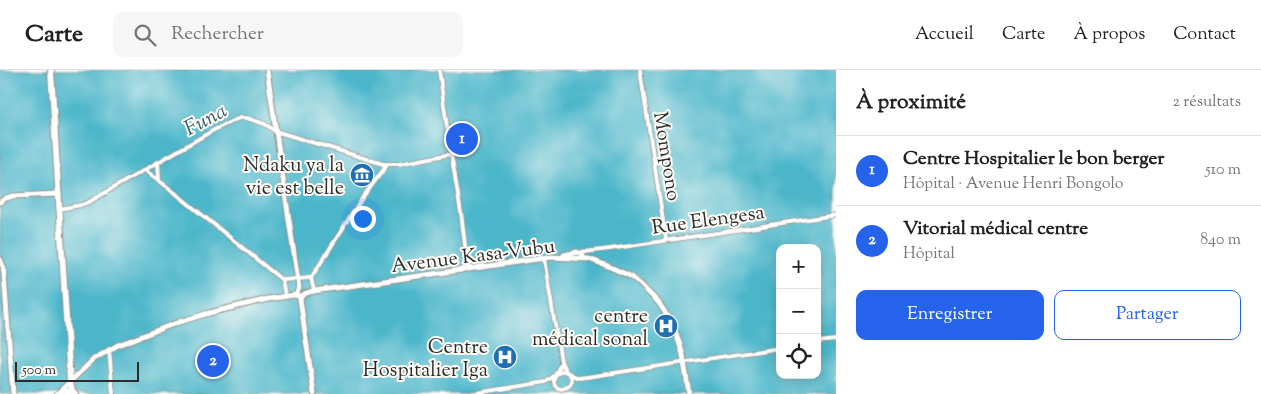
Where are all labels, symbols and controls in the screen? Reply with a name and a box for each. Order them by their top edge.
search box [113,12,463,57]
text: Carte [25,18,83,52]
icon: search [131,21,159,49]
text: Rechercher [171,21,264,48]
text: Accueil [915,22,974,48]
text: Carte [1002,22,1046,48]
text: À propos [1074,22,1145,48]
text: Contact [1173,22,1236,48]
text: À proximité [856,88,966,118]
text: 2 résultats [1172,91,1241,114]
water label: Funa [179,97,233,145]
street label: Mompono [644,110,687,203]
pin: 1 [446,120,478,158]
text: Centre Hospitalier le bon berger [903,146,1164,173]
place label: Ndaku ya la vie est belle [243,152,344,204]
text: 1 [869,159,875,182]
text: 510 m [1205,159,1241,182]
museum icon: Ndaku ya la vie est belle [349,162,375,188]
text: Hôpital · Avenue Henri Bongolo [903,173,1124,196]
street label: Rue Elengesa [650,199,766,244]
your location [350,206,376,232]
text: Vitorial médical centre [903,216,1088,243]
text: 2 [868,229,876,252]
text: 840 m [1200,229,1241,252]
street label: Avenue Kasa-Vubu [390,233,557,282]
text: Hôpital [903,243,955,266]
map controls [776,244,821,379]
button: + [776,244,821,289]
button: − [776,289,821,334]
button: Enregistrer [856,290,1044,340]
button: Partager [1054,290,1241,340]
place label: centre médical sonal [532,303,648,355]
hospital icon: centre médical sonal [653,313,679,339]
place label: Centre Hospitalier Iga [363,334,488,386]
button: locate [776,334,821,379]
pin: 2 [197,342,229,380]
hospital icon: Centre Hospitalier Iga [492,344,518,370]
scale bar [15,359,139,382]
text: 500 m [22,361,56,381]

